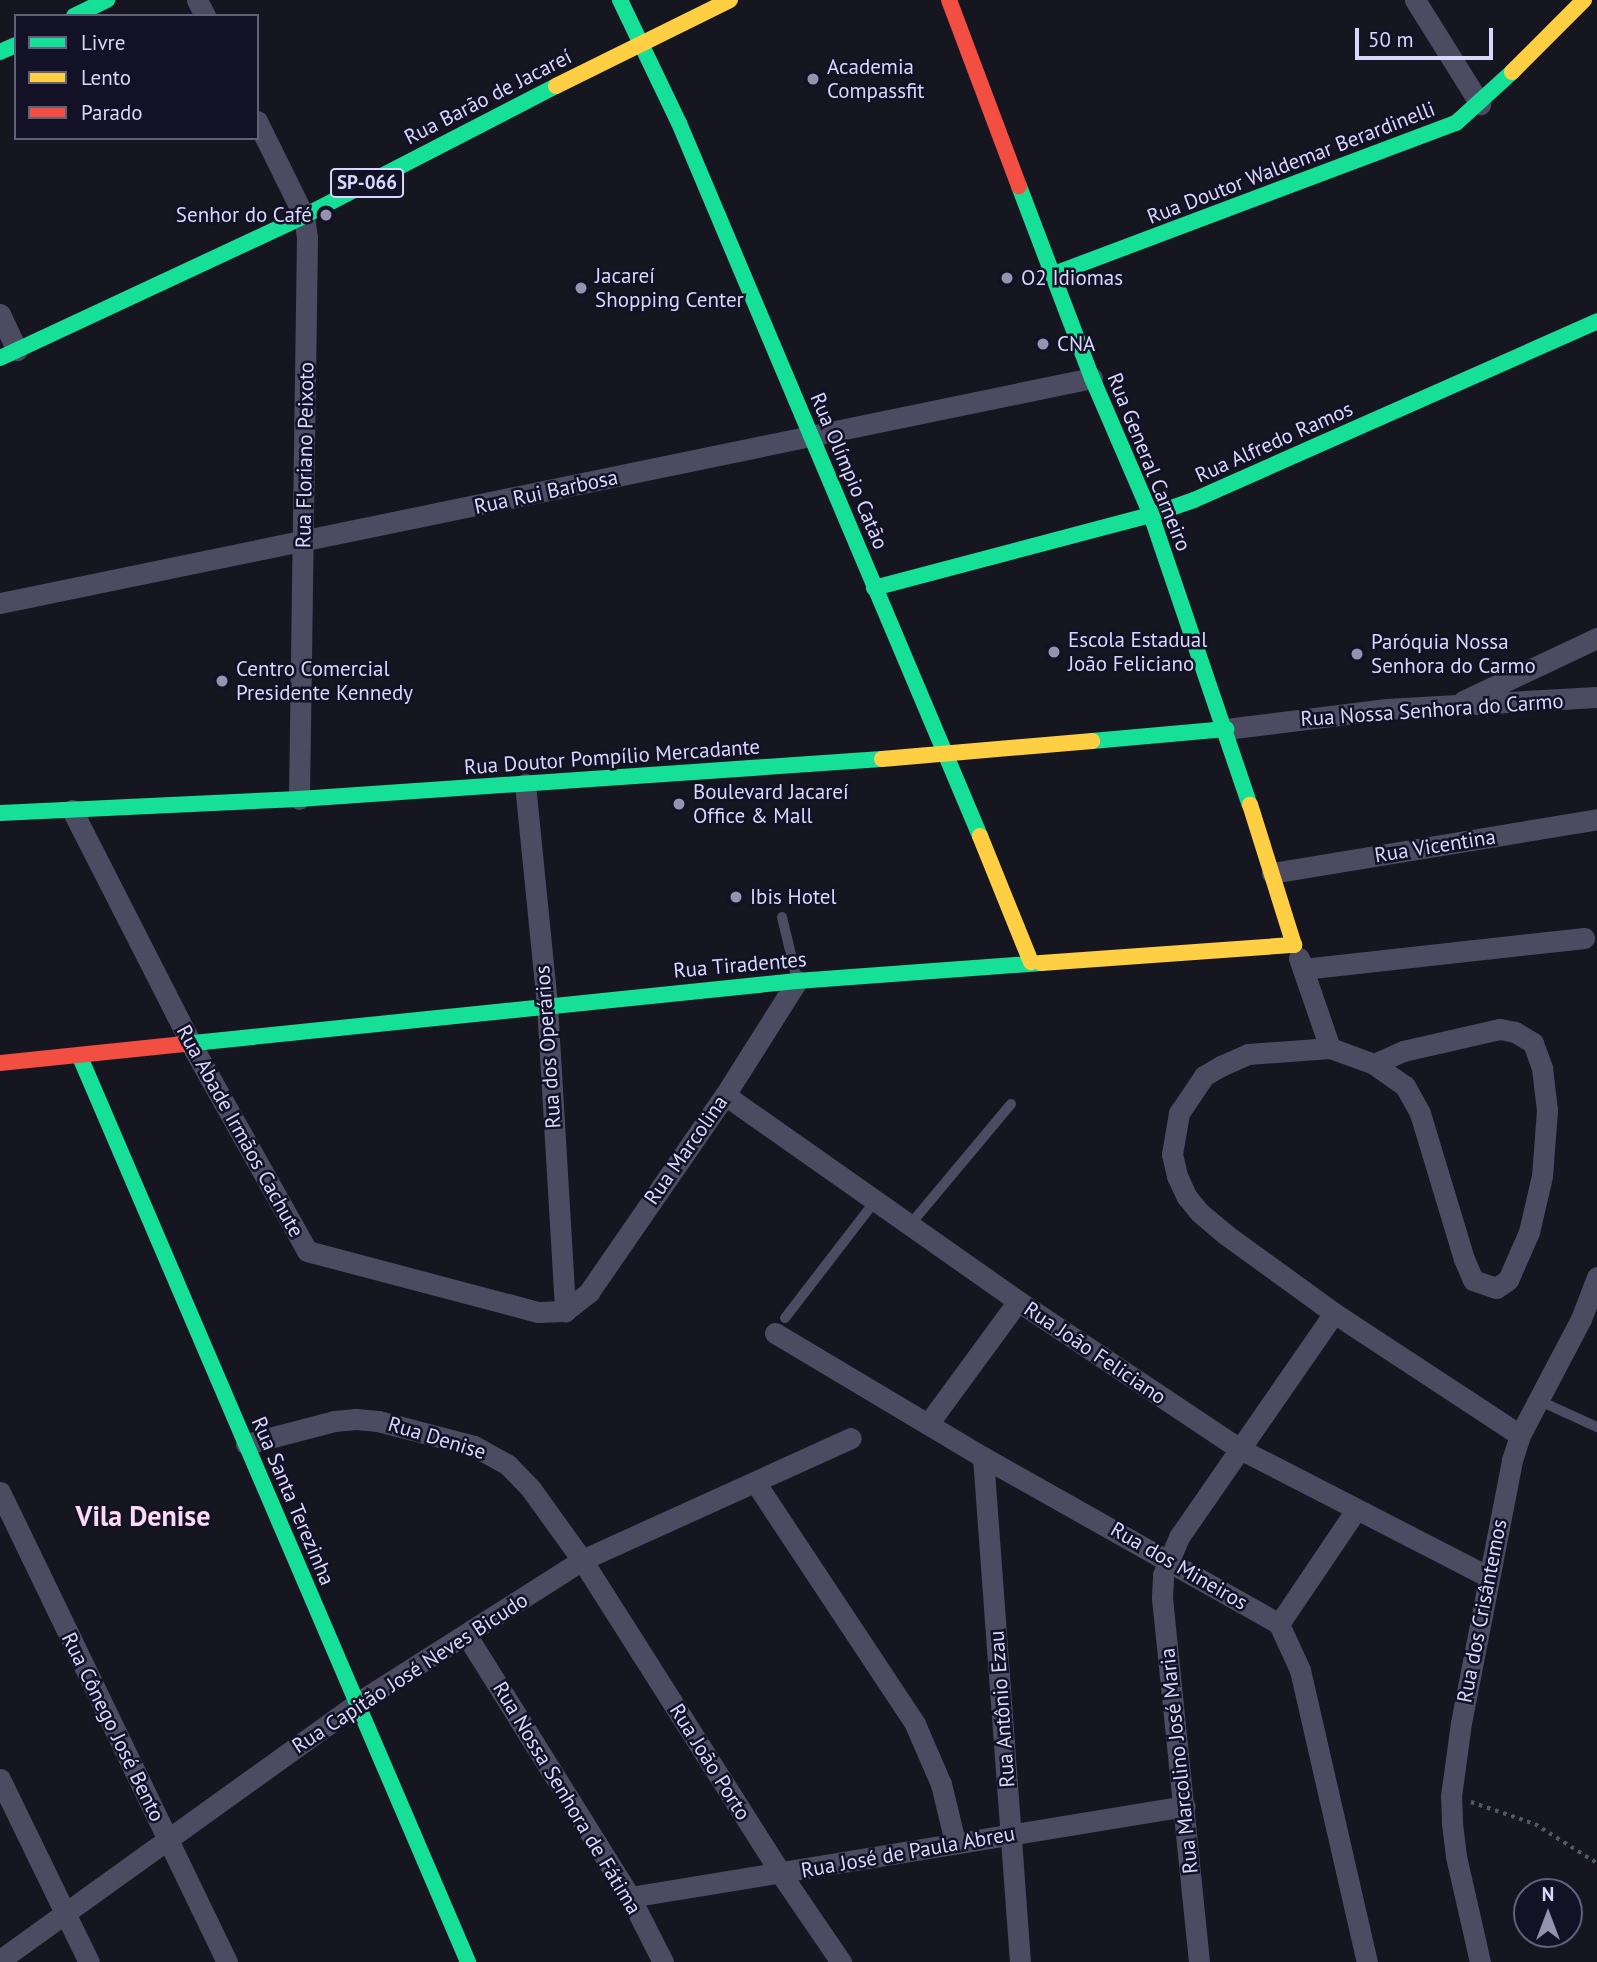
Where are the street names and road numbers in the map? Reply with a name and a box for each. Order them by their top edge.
street label: Rua Barão de Jacareí [400,44,576,150]
street label: Rua Doutor Waldemar Berardinelli [1143,96,1439,230]
road number: SP-066 [328,168,406,198]
street label: Rua Floriano Peixoto [291,362,319,548]
street label: Rua General Carneiro [1102,369,1196,555]
street label: Rua Olímpio Catão [805,389,893,553]
street label: Rua Alfredo Ramos [1191,396,1357,488]
street label: Rua Rui Barbosa [472,464,620,520]
street label: Rua Nossa Senhora do Carmo [1300,688,1564,732]
street label: Rua Doutor Pompílio Mercadante [463,734,761,780]
street label: Rua Vicentina [1372,824,1498,868]
street label: Rua Tiradentes [672,947,808,983]
street label: Rua dos Operários [530,965,566,1129]
street label: Rua Abade Irmãos Cachute [171,1020,309,1242]
street label: Rua Marcolina [639,1090,733,1210]
street label: Rua João Feliciano [1019,1296,1171,1410]
street label: Rua Denise [385,1411,489,1465]
street label: Rua Santa Terezinha [246,1413,340,1589]
street label: Rua dos Mineiros [1106,1517,1252,1615]
street label: Rua dos Crisântemos [1452,1517,1512,1705]
street label: Rua Capitão José Neves Bicudo [287,1587,533,1759]
street label: Rua Cônego José Bento [56,1628,170,1826]
street label: Rua Antônio Ezau [984,1629,1020,1789]
street label: Rua Marcolino José Maria [1155,1647,1203,1875]
street label: Rua Nossa Senhora de Fátima [487,1677,647,1919]
street label: Rua João Porto [664,1699,756,1825]
street label: Rua José de Paula Abreu [799,1821,1017,1883]

